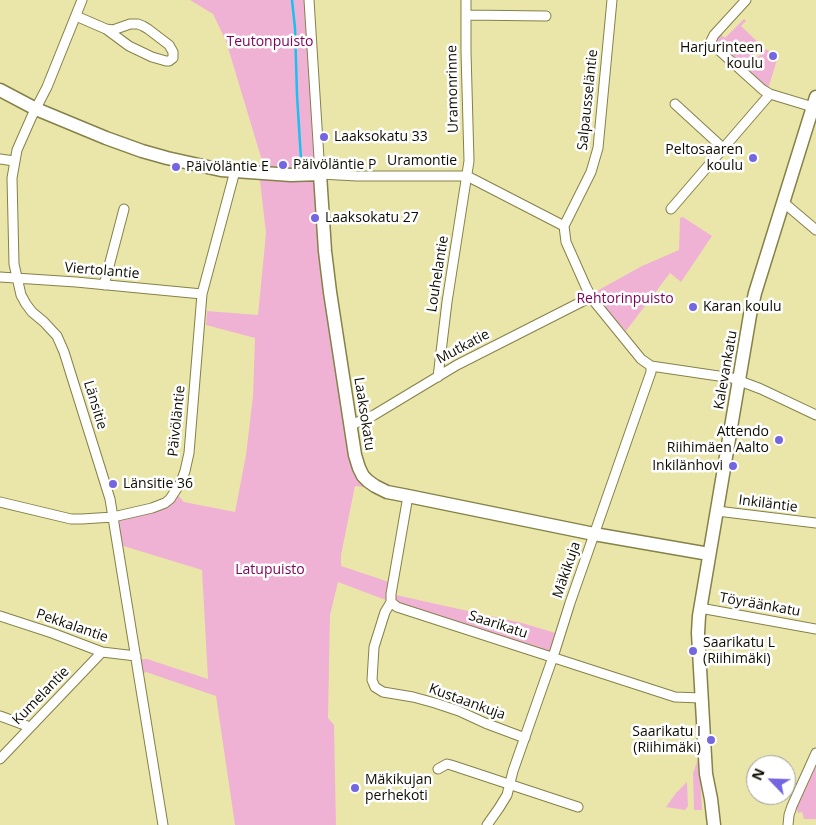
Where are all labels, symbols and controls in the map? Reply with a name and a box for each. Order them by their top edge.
park label: Teutonpuisto [227,34,313,50]
place label: Harjurinteen koulu [680,40,763,72]
street label: Uramonrinne [444,45,462,133]
street label: Salpausseläntie [574,49,602,151]
marker: Harjurinteen koulu [767,50,779,62]
place label: Laaksokatu 33 [334,129,428,145]
marker: Laaksokatu 33 [318,131,330,143]
place label: Peltosaaren koulu [665,142,743,174]
marker: Peltosaaren koulu [747,152,759,164]
street label: Uramontie [387,153,457,169]
place label: Päivöläntie P [293,157,376,173]
place label: Päivöläntie E [186,159,269,175]
marker: Päivöläntie P [277,159,289,171]
marker: Päivöläntie E [170,161,182,173]
place label: Laaksokatu 27 [325,210,419,226]
marker: Laaksokatu 27 [309,212,321,224]
street label: Louhelantie [424,235,452,313]
street label: Viertolantie [64,259,140,283]
park label: Rehtorinpuisto [576,291,674,307]
place label: Karan koulu [703,299,782,315]
marker: Karan koulu [687,301,699,313]
street label: Mutkatie [434,326,492,368]
street label: Kalevankatu [711,329,741,411]
street label: Laaksokatu [350,376,378,452]
street label: Länsitie [80,379,110,431]
street label: Päivöläntie [165,385,189,457]
place label: Attendo Riihimäen Aalto [667,424,769,457]
marker: Attendo Riihimäen Aalto [773,434,785,446]
place label: Inkilänhovi [652,458,723,474]
marker: Inkilänhovi [727,460,739,472]
place label: Länsitie 36 [123,476,193,492]
marker: Länsitie 36 [107,478,119,490]
street label: Inkiläntie [737,492,799,516]
street label: Mäkikuja [550,540,584,600]
park label: Latupuisto [235,562,305,578]
street label: Töyräänkatu [718,590,802,620]
street label: Pekkalantie [34,606,110,646]
street label: Saarikatu [466,608,530,642]
place label: Saarikatu L (Riihimäki) [703,635,775,668]
marker: Saarikatu L (Riihimäki) [687,645,699,657]
street label: Kumelantie [9,663,73,729]
street label: Kustaankuja [426,680,508,724]
place label: Saarikatu I (Riihimäki) [632,724,701,756]
marker: Saarikatu I (Riihimäki) [705,734,717,746]
north arrow [746,755,796,805]
text: N [747,765,769,783]
place label: Mäkikujan perhekoti [365,772,432,804]
marker: Mäkikujan perhekoti [349,782,361,794]

